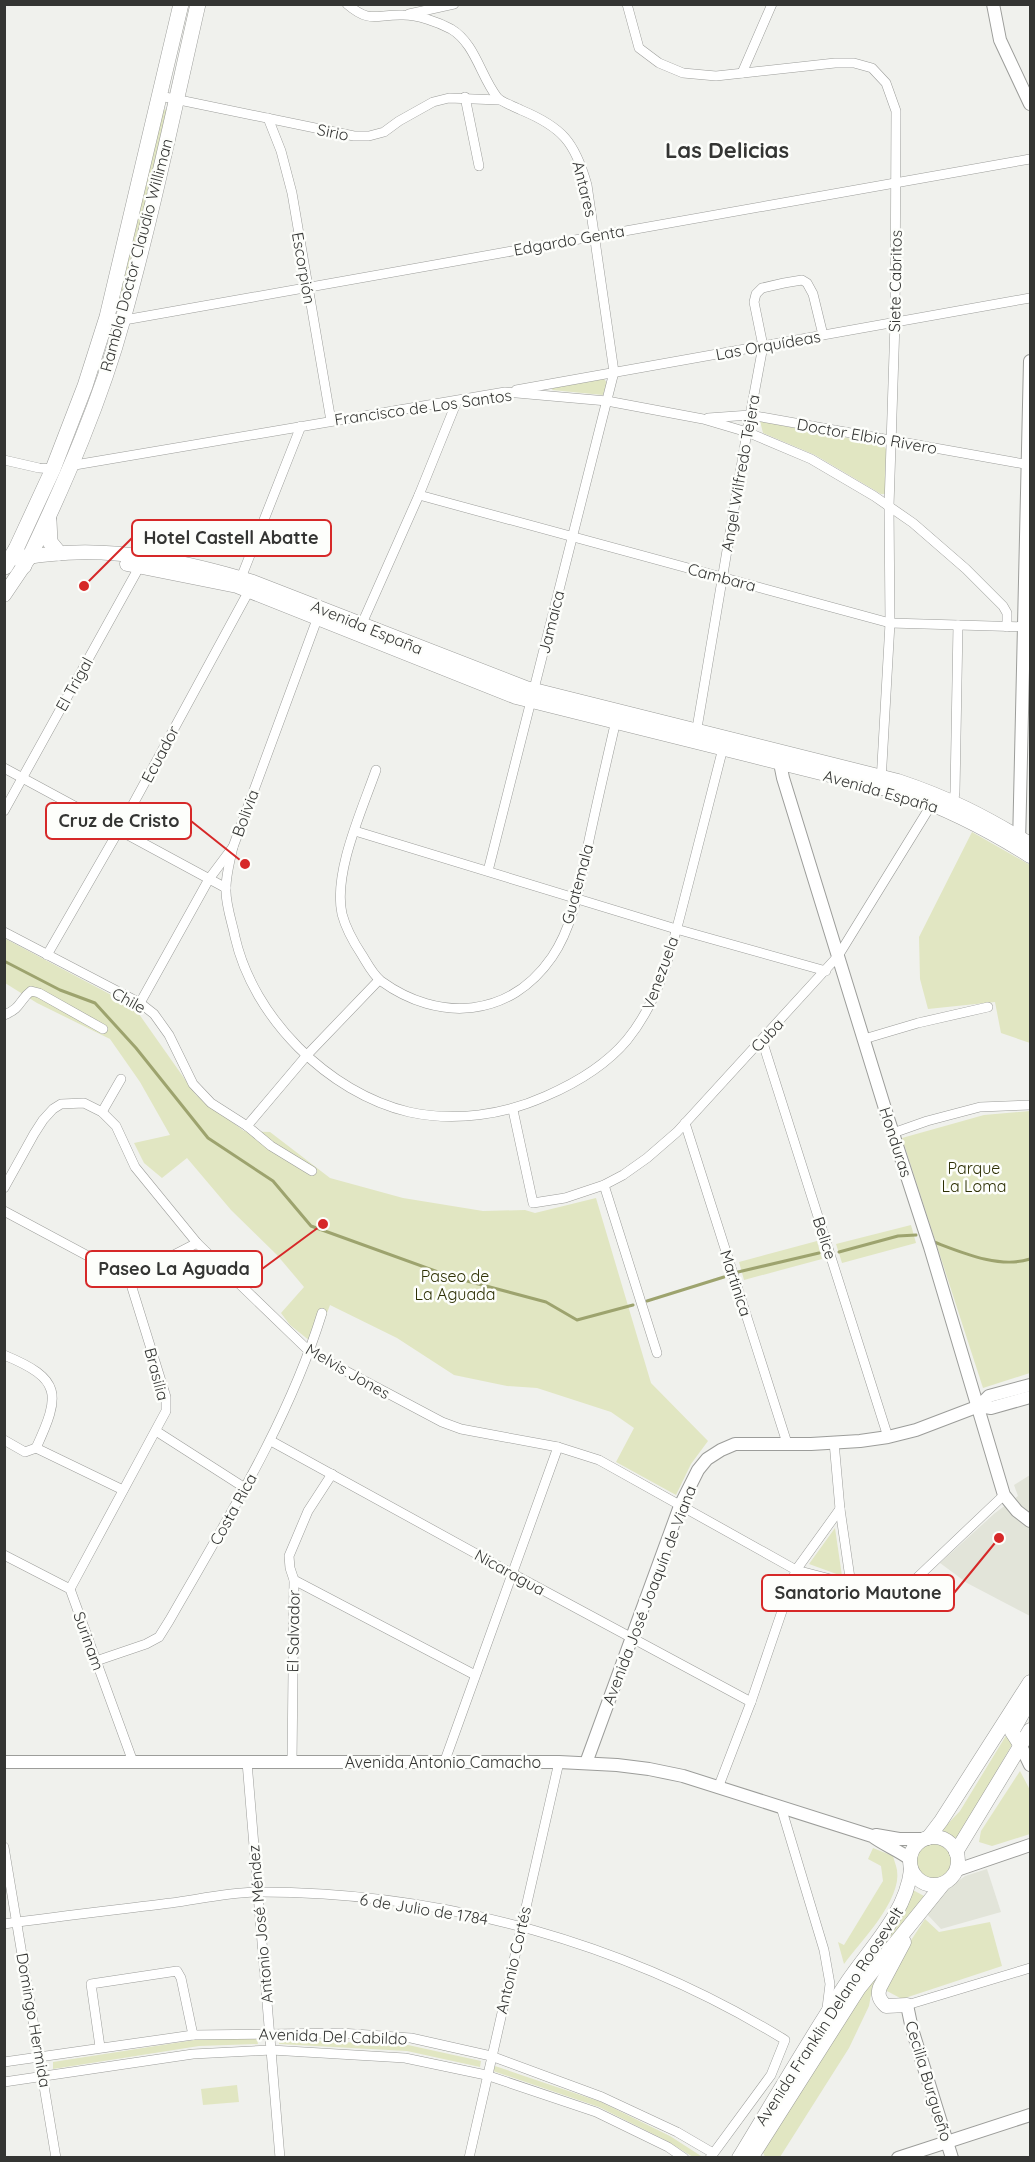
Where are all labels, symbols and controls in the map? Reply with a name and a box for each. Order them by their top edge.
street label: Sirio [316,119,350,145]
street label: Rambla Doctor Claudio Williman [95,136,177,374]
district label: Las Delicias [665,136,789,164]
street label: Antares [568,159,602,219]
street label: Edgardo Genta [512,220,626,260]
street label: Escorpión [288,230,320,306]
street label: Siete Cabritos [884,230,906,332]
street label: Las Orquídeas [714,326,822,364]
street label: Francisco de Los Santos [333,385,513,429]
street label: Angel Wilfredo Tejera [716,393,764,553]
street label: Doctor Elbio Rivero [795,414,939,458]
callout: Hotel Castell Abatte [132,520,331,556]
text: Hotel Castell Abatte [143,526,319,549]
street label: Cambara [686,558,758,596]
street label: Jamaica [533,588,569,656]
street label: Avenida España [308,595,426,659]
street label: El Trigal [51,653,97,715]
street label: Ecuador [137,722,183,786]
street label: Avenida España [821,765,941,817]
street label: Bolivia [227,787,263,839]
callout: Cruz de Cristo [46,803,191,839]
text: Cruz de Cristo [59,809,179,832]
street label: Guatemala [557,842,597,926]
street label: Venezuela [637,933,683,1013]
street label: Chile [109,983,149,1017]
street label: Cuba [746,1014,788,1056]
street label: Honduras [875,1104,917,1180]
park label: Parque La Loma [941,1158,1007,1196]
street label: Belice [809,1214,841,1262]
street label: Martinica [716,1247,756,1319]
callout: Paseo La Aguada [86,1251,262,1287]
text: Paseo La Aguada [98,1257,250,1280]
park label: Paseo de La Aguada [415,1266,495,1304]
street label: Melvis Jones [302,1339,394,1403]
street label: Brasilia [140,1345,174,1403]
street label: Costa Rica [205,1470,261,1548]
street label: Avenida José Joaquín de Viana [598,1482,700,1708]
street label: Nicaragua [471,1544,549,1600]
callout: Sanatorio Mautone [762,1575,954,1611]
text: Sanatorio Mautone [774,1581,942,1604]
street label: El Salvador [282,1589,304,1673]
street label: Surinam [69,1609,109,1673]
street label: Avenida Antonio Camacho [345,1752,541,1772]
street label: Antonio José Méndez [243,1844,277,2004]
street label: 6 de Julio de 1784 [358,1889,490,1929]
street label: Avenida Franklin Delano Roosevelt [751,1903,907,2129]
street label: Antonio Cortés [491,1904,535,2016]
street label: Domingo Hermida [12,1951,56,2089]
street label: Cecilia Burgueño [901,2018,957,2144]
street label: Avenida Del Cabildo [258,2023,408,2049]

